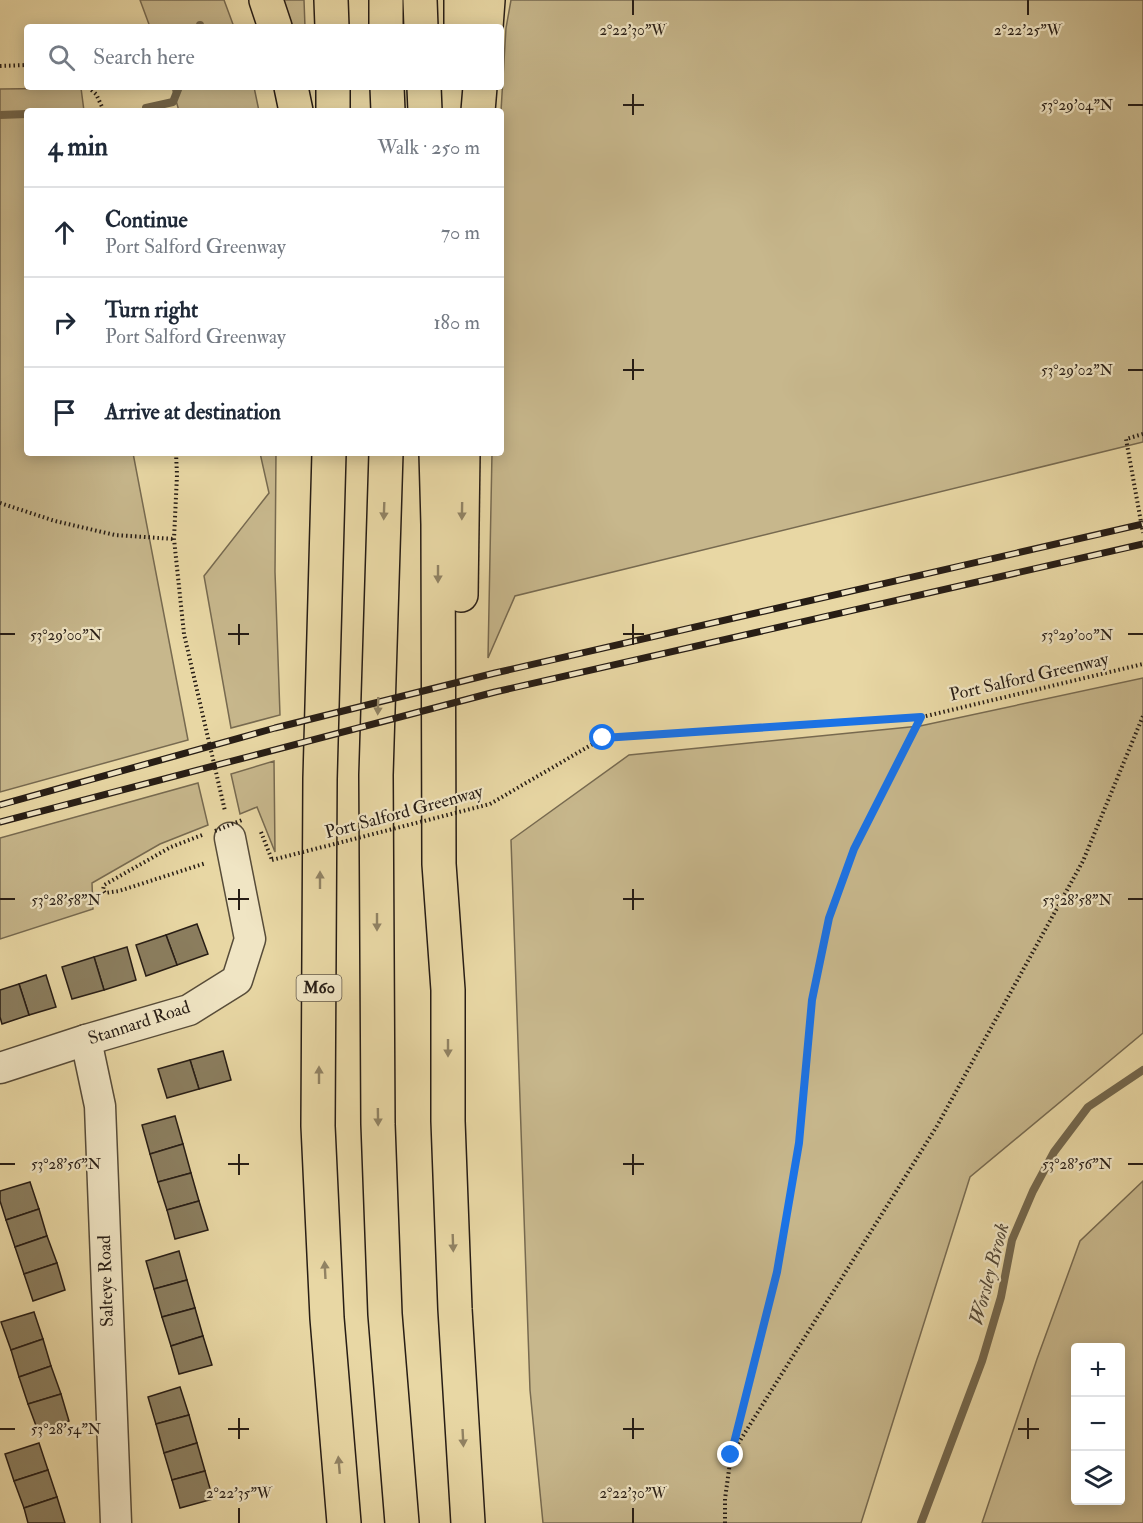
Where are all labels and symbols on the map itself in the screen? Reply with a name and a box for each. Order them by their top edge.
text: 2°22'30"W [599,21,667,40]
text: 2°22'25"W [994,21,1063,40]
text: 53°29'04"N [1041,96,1114,115]
text: 53°29'02"N [1041,361,1114,380]
one-way arrow [379,502,389,521]
one-way arrow [457,502,467,521]
one-way arrow [433,565,443,584]
text: 53°29'00"N [30,626,103,645]
text: 53°29'00"N [1041,626,1114,645]
street label: Port Salford Greenway [947,647,1112,707]
one-way arrow [374,697,383,716]
route start [589,724,615,750]
street label: Port Salford Greenway [322,780,487,844]
one-way arrow [315,871,325,890]
text: 53°28'58"N [31,891,101,910]
text: 53°28'58"N [1042,891,1112,910]
one-way arrow [372,913,382,932]
road number: M60 [296,975,342,1001]
street label: Stannard Road [85,996,193,1050]
one-way arrow [443,1039,453,1058]
one-way arrow [314,1066,324,1085]
one-way arrow [374,1108,383,1127]
text: 53°28'56"N [31,1155,102,1174]
text: 53°28'56"N [1042,1155,1113,1174]
water label: Worsley Brook [963,1220,1015,1328]
street label: Salteye Road [93,1234,119,1327]
one-way arrow [448,1234,457,1253]
one-way arrow [321,1261,330,1280]
text: 53°28'54"N [31,1420,102,1439]
one-way arrow [458,1428,467,1447]
route end [717,1441,743,1467]
one-way arrow [334,1455,344,1474]
text: 2°22'35"W [206,1484,273,1503]
text: 2°22'30"W [599,1484,667,1503]

